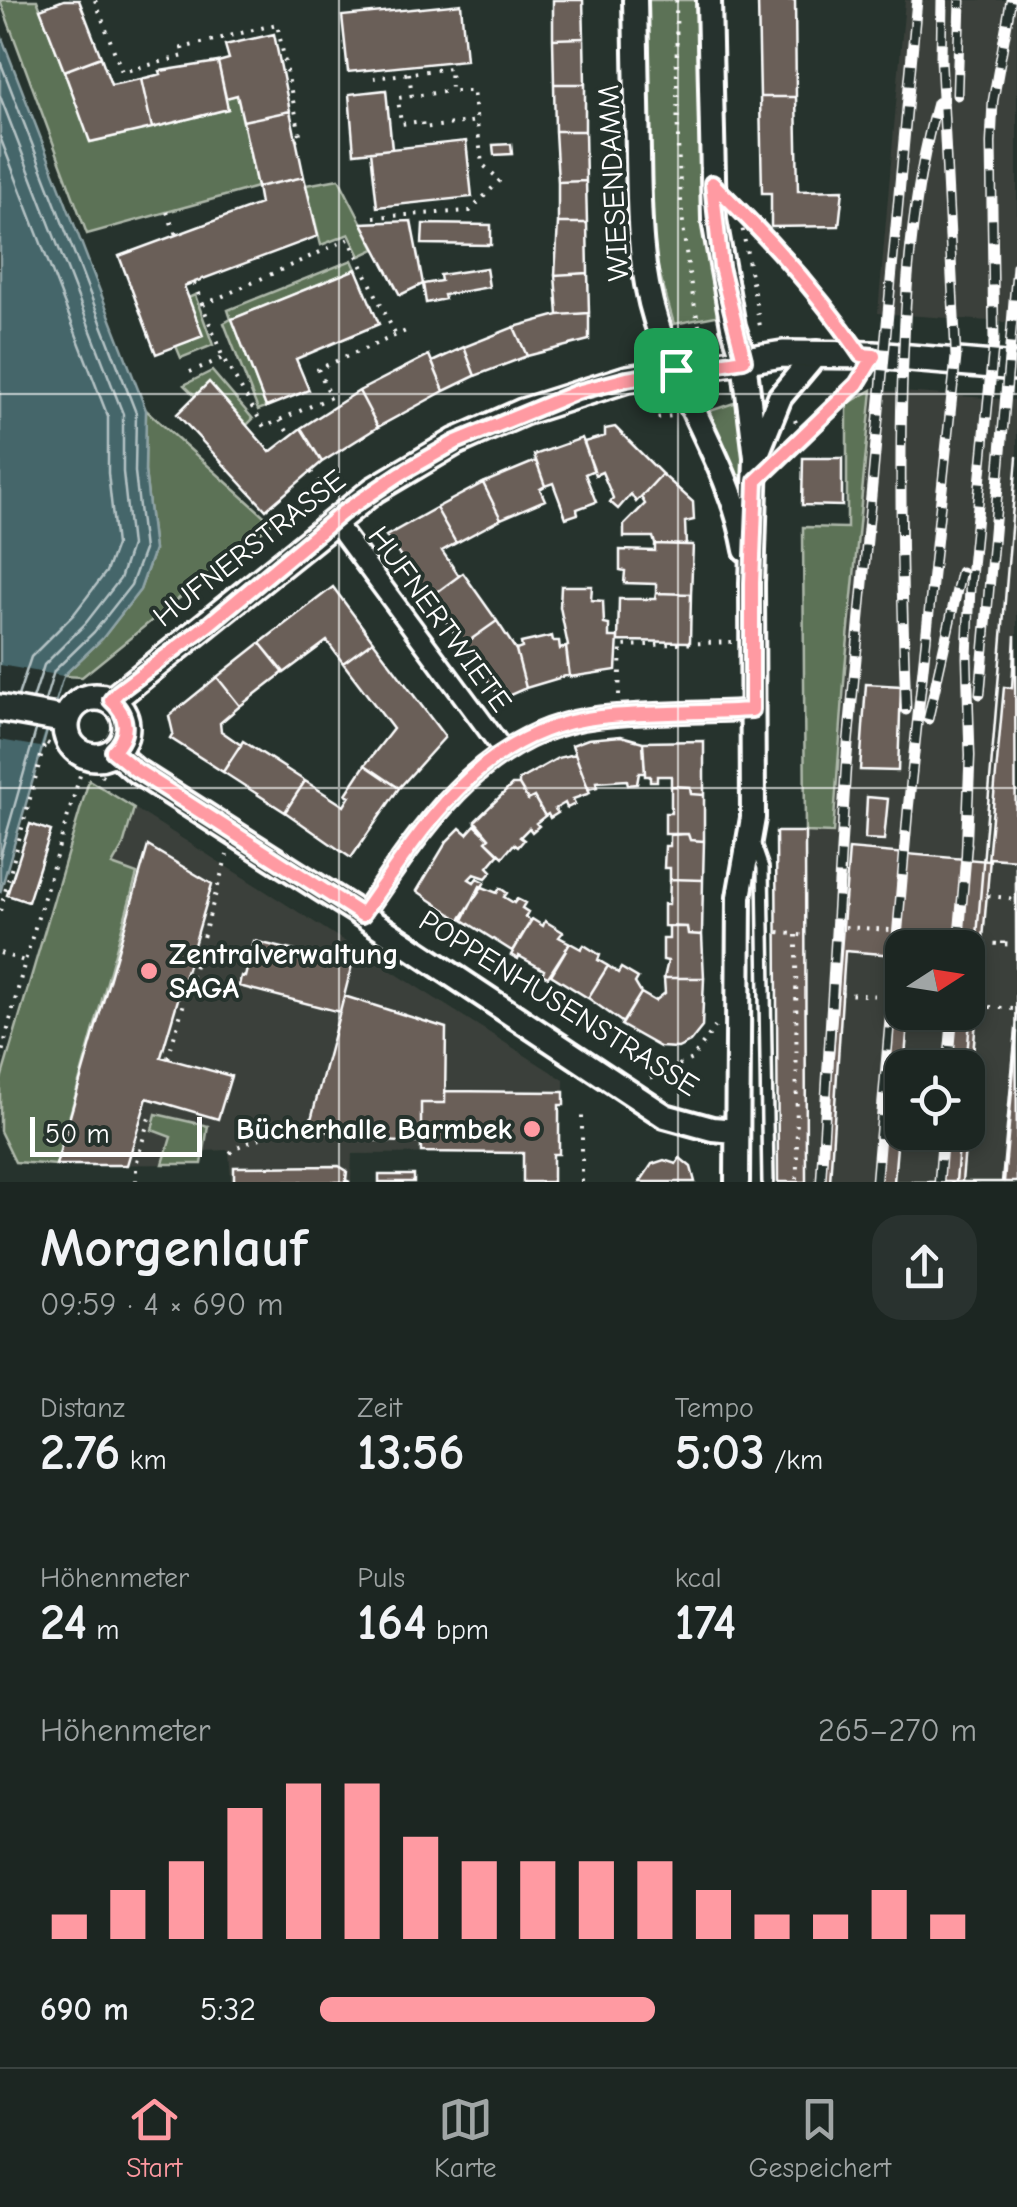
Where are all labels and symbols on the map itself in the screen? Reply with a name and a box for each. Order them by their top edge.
street label: WIESENDAMM [591,84,636,282]
pin [634,328,719,413]
street label: HUFNERSTRASSE [146,463,352,634]
street label: HUFNERTWIETE [361,520,519,719]
street label: POPPENHUSENSTRASSE [412,903,705,1104]
north arrow [885,930,985,1030]
place label: Zentralverwaltung SAGA [169,937,399,1006]
marker: Zentralverwaltung SAGA [138,960,160,982]
scale bar [30,1112,202,1156]
place label: Bücherhalle Barmbek [236,1112,512,1147]
marker: Bücherhalle Barmbek [521,1118,543,1140]

